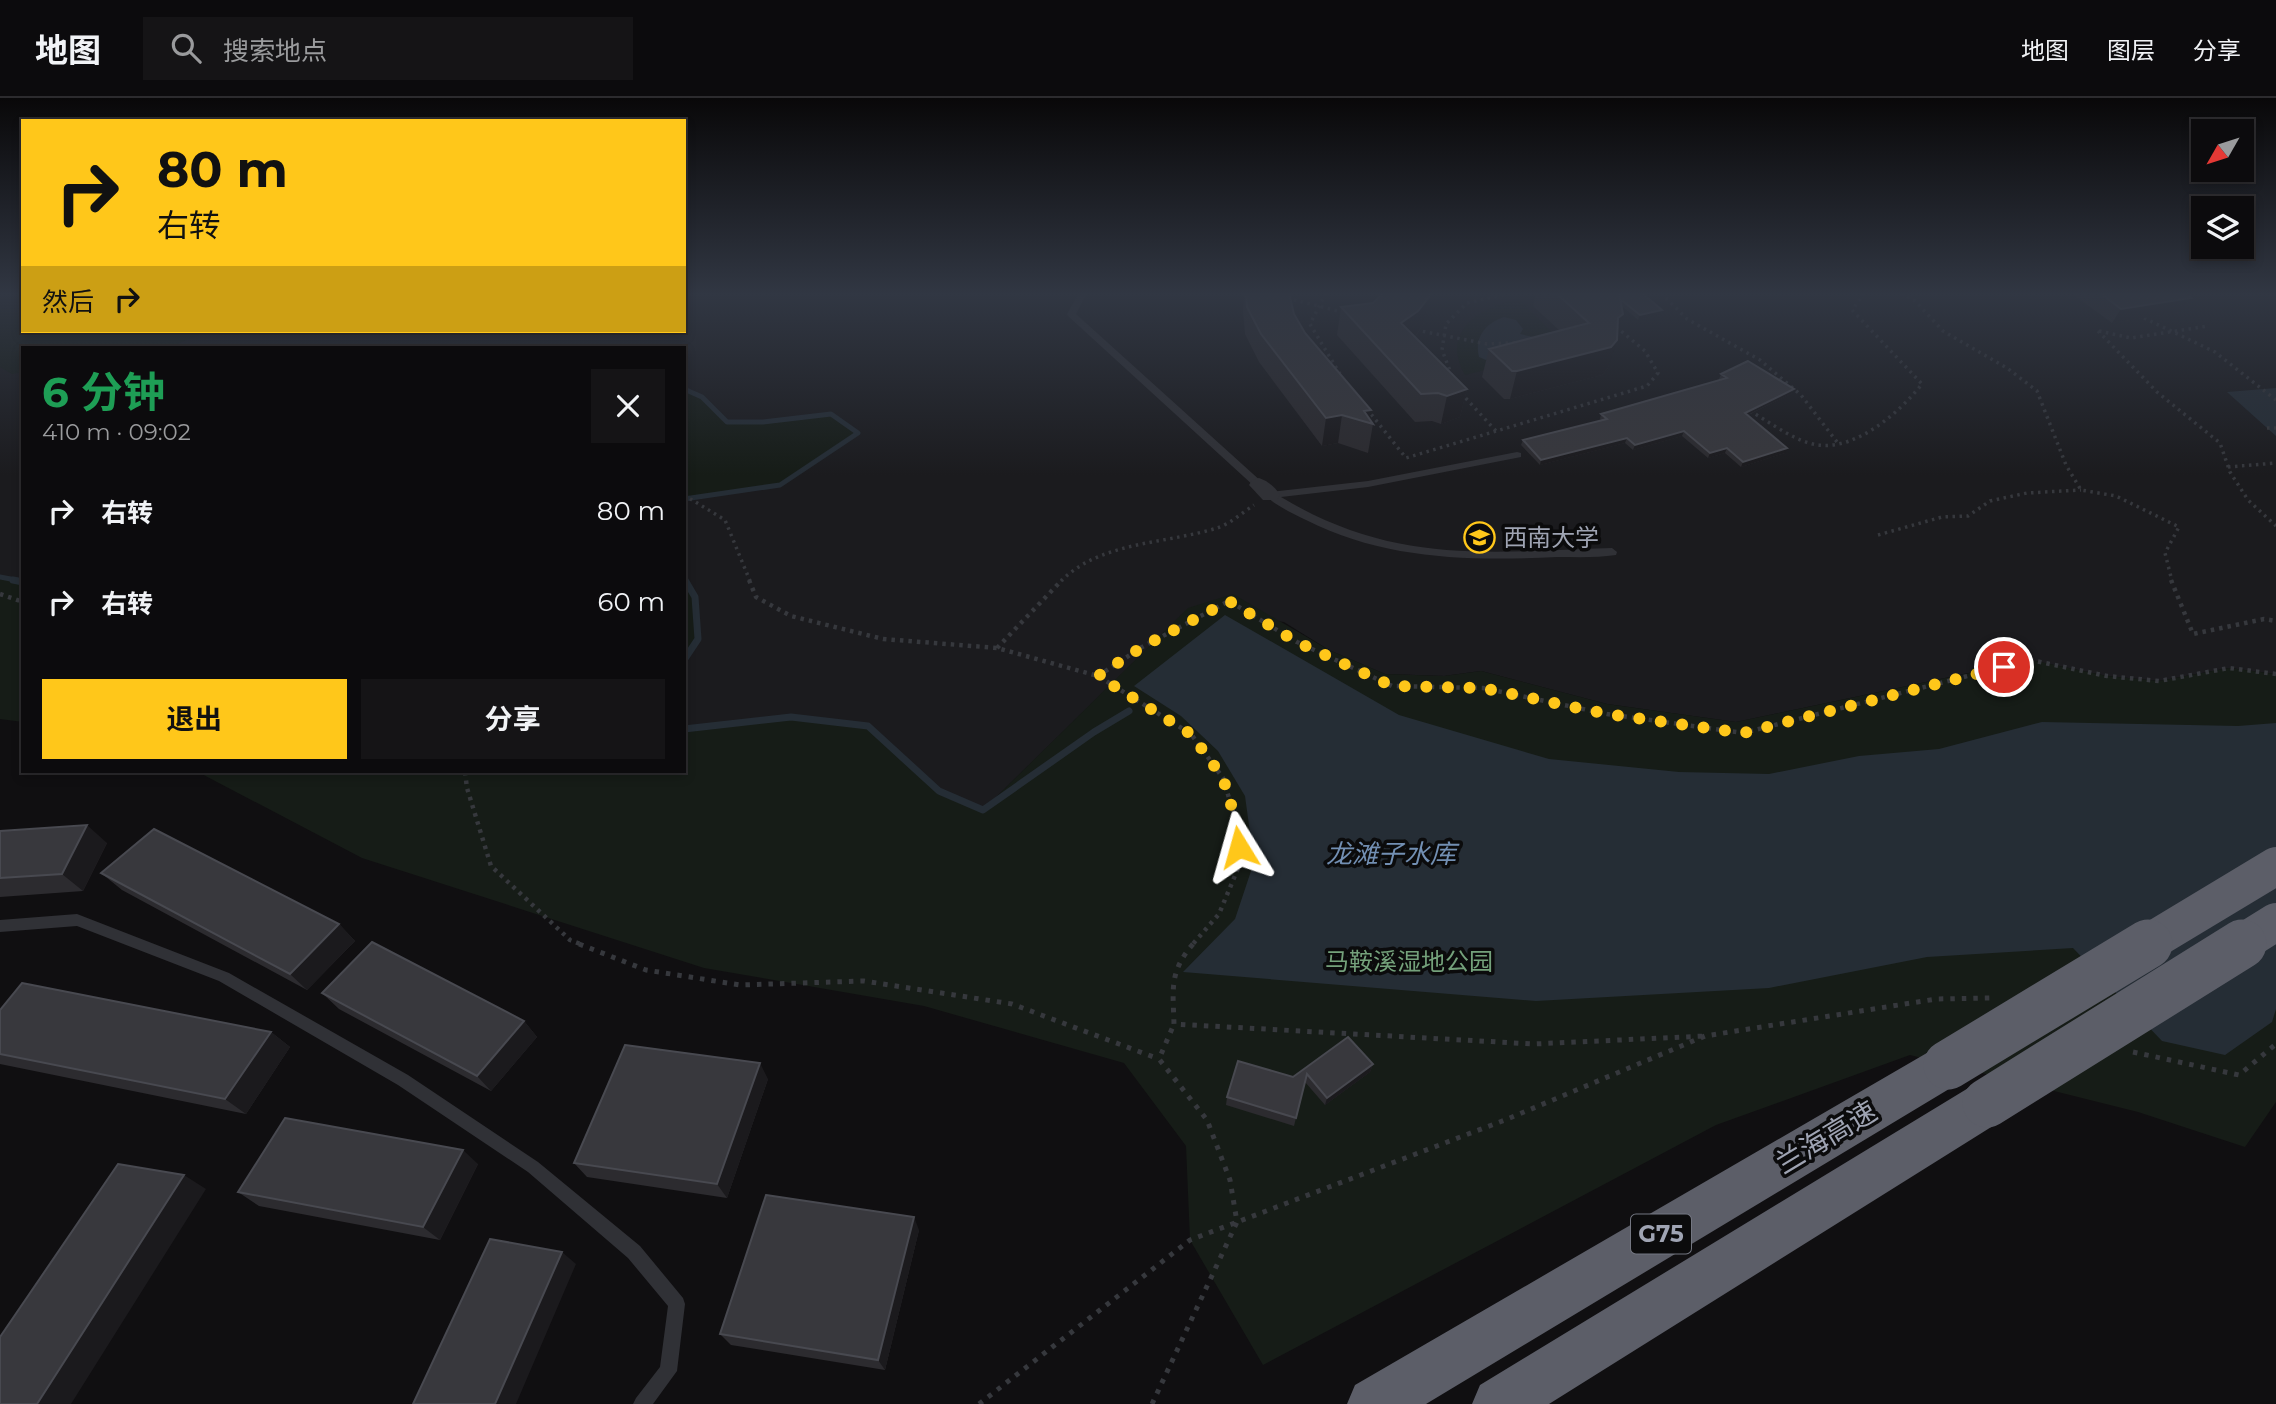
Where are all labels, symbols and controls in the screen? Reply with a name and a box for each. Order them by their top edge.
search box [143,17,633,80]
icon: search [167,29,205,67]
text: 地图 [35,30,101,70]
text: 搜索地点 [223,35,327,67]
text: 地图 [2021,36,2069,65]
text: 图层 [2107,36,2155,65]
text: 分享 [2193,36,2241,65]
north arrow [2191,119,2254,182]
map controls [2191,119,2254,259]
text: 80 m [157,140,288,199]
icon: right [42,147,133,238]
button: layers [2191,196,2254,259]
text: 右转 [157,206,221,245]
icon: right [108,280,146,318]
text: 然后 [42,286,94,318]
text: 6 分钟 [42,366,165,418]
button: close [591,369,665,443]
text: 410 m · 09:02 [42,418,191,446]
icon: right [42,492,80,530]
text: 80 m [597,495,665,527]
text: 右转 [101,497,153,529]
school or university icon: 西南大学 [1463,521,1497,555]
place label: 西南大学 [1503,523,1599,552]
icon: right [42,583,80,621]
text: 60 m [598,586,665,618]
text: 右转 [101,588,153,620]
pin [1974,637,2034,697]
icon: arrive [1985,648,2023,686]
button: 退出 [42,679,347,759]
button: 分享 [361,679,665,759]
position arrow [1202,810,1276,884]
water label: 龙滩子水库 [1326,838,1460,870]
park label: 马鞍溪湿地公园 [1325,947,1493,976]
street label: 兰海高速 [1769,1094,1883,1180]
road number: G75 [1631,1214,1691,1254]

